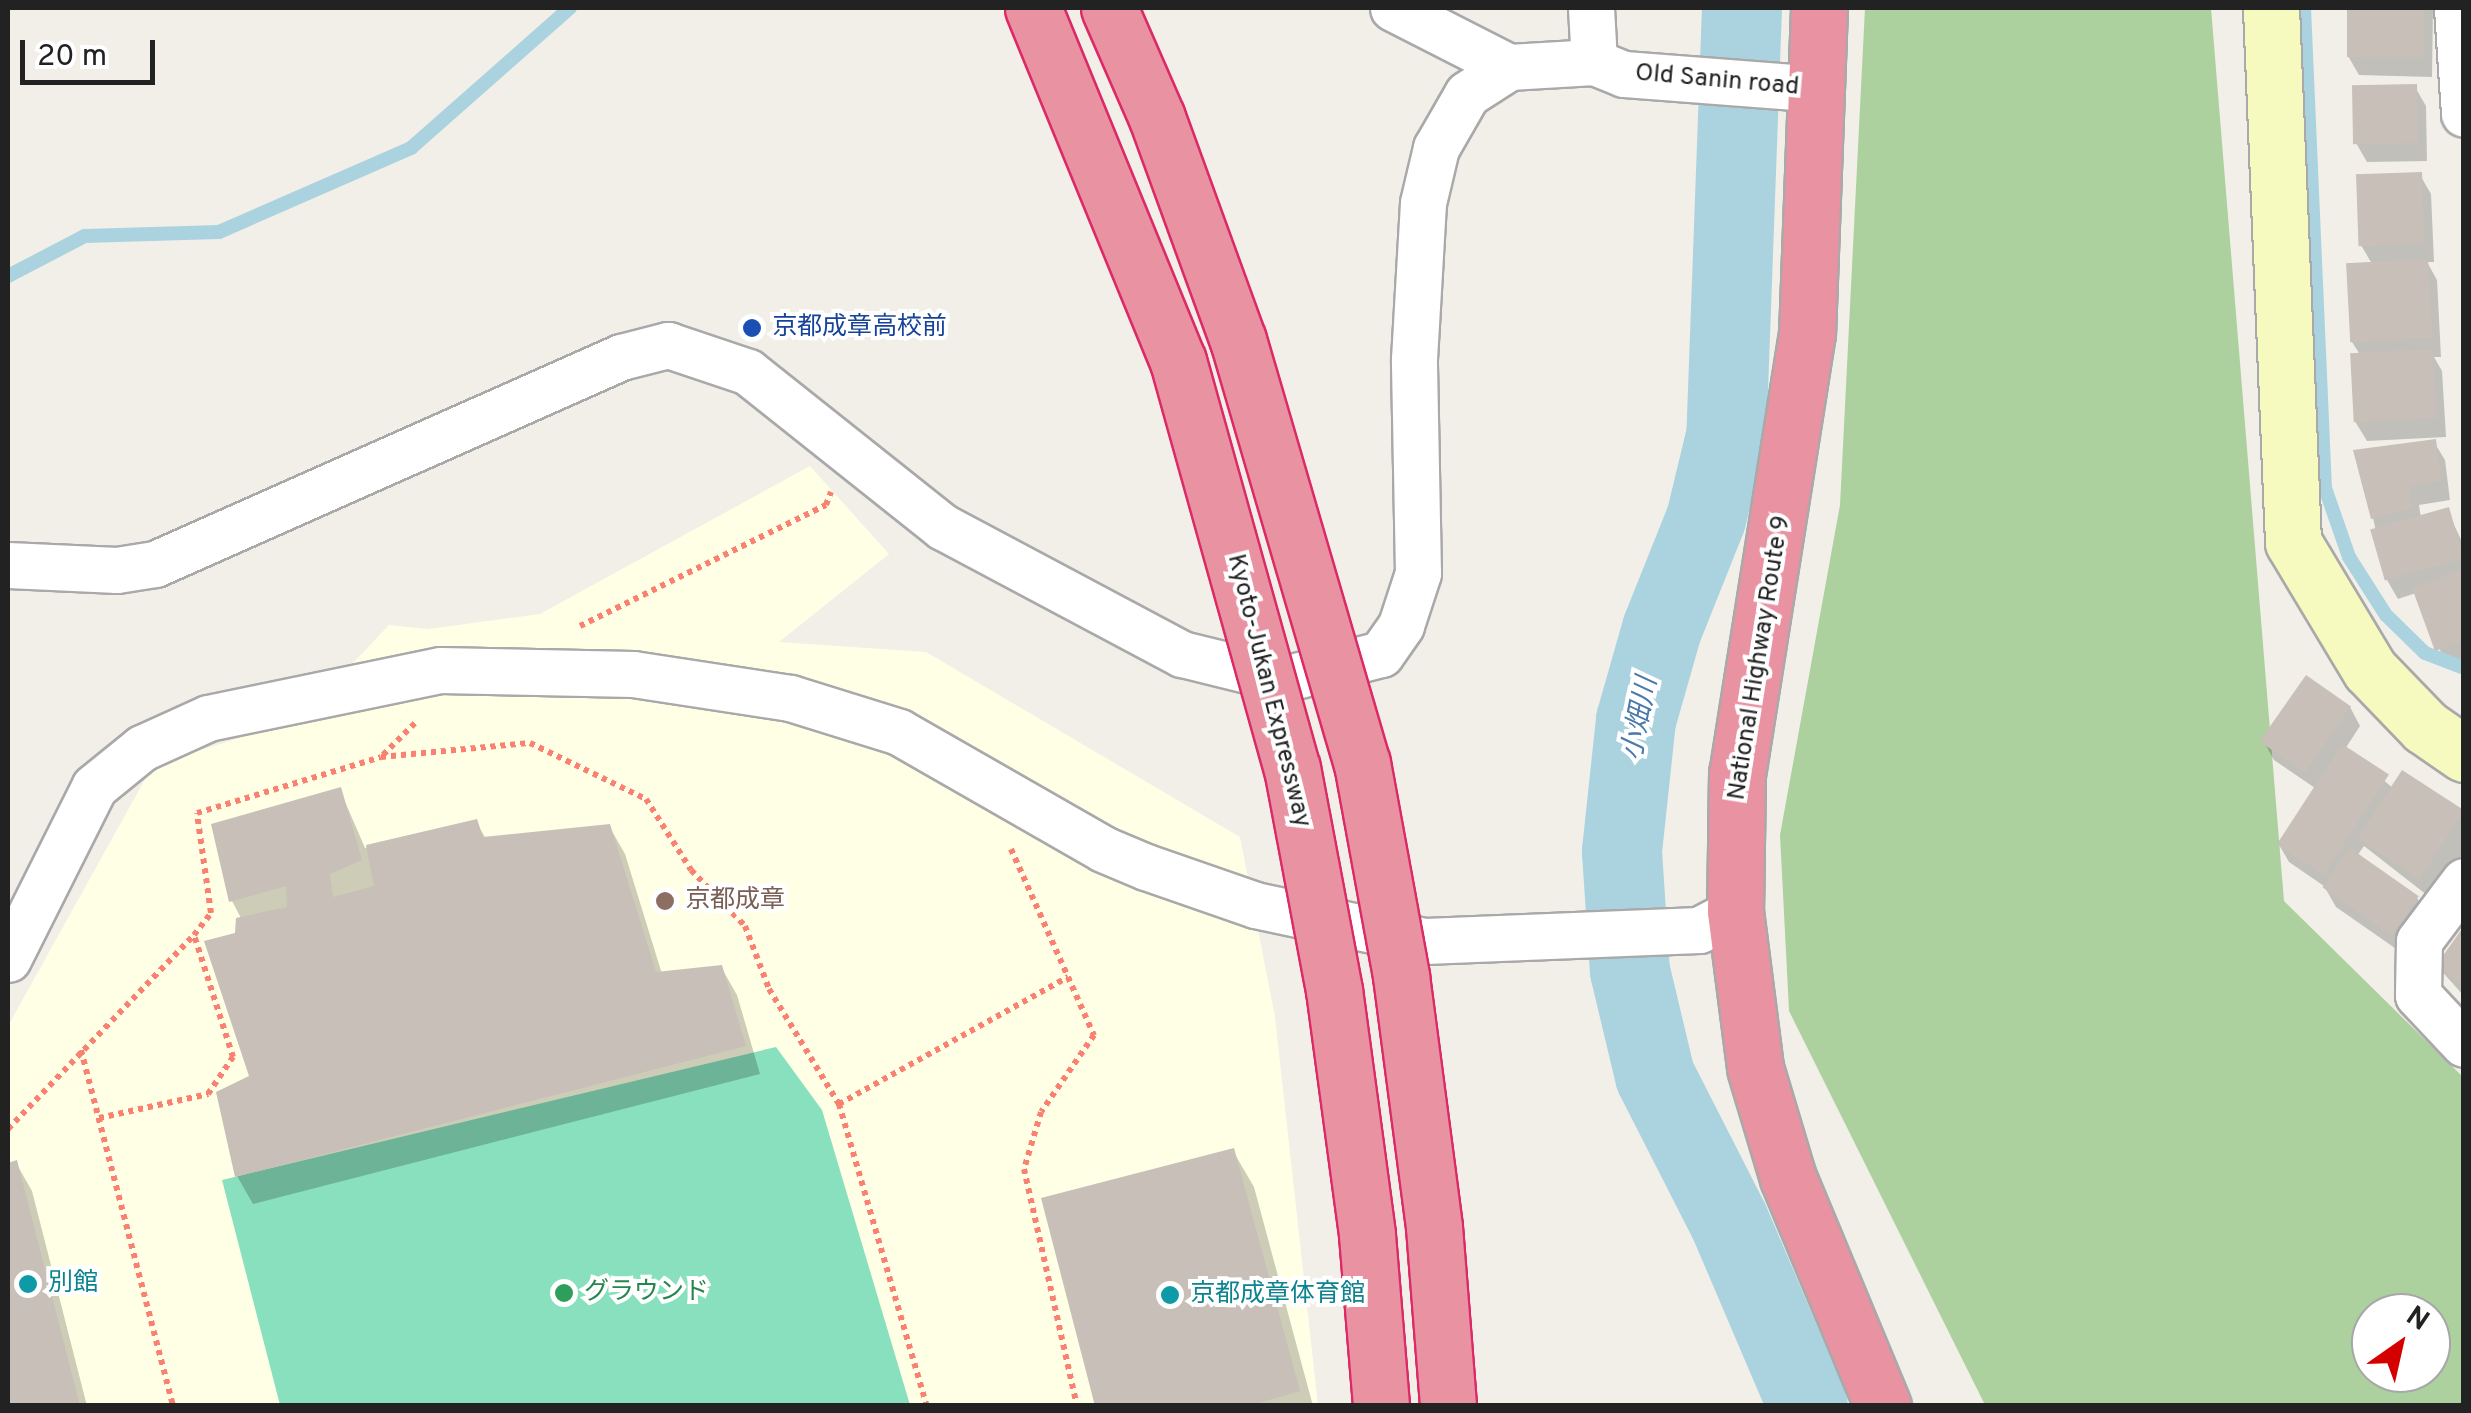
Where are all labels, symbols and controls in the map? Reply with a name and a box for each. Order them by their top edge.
scale bar [25,20,160,82]
text: 20 m [37,39,107,76]
street label: Old Sanin road [1634,59,1800,103]
place label: 京都成章高校前 [772,313,947,343]
marker: 京都成章高校前 [741,317,763,339]
street label: National Highway Route 9 [1723,514,1797,802]
street label: Kyoto-Jukan Expressway [1220,551,1316,831]
water label: 小畑川 [1616,675,1666,763]
place label: 京都成章 [685,886,785,916]
marker: 京都成章 [654,890,676,912]
place label: 別館 [48,1269,98,1299]
marker: 別館 [17,1273,39,1295]
place label: グラウンド [584,1278,709,1308]
place label: 京都成章体育館 [1190,1280,1365,1310]
marker: グラウンド [553,1282,575,1304]
marker: 京都成章体育館 [1159,1284,1181,1306]
north arrow [2351,1293,2451,1393]
text: N [2398,1299,2435,1340]

